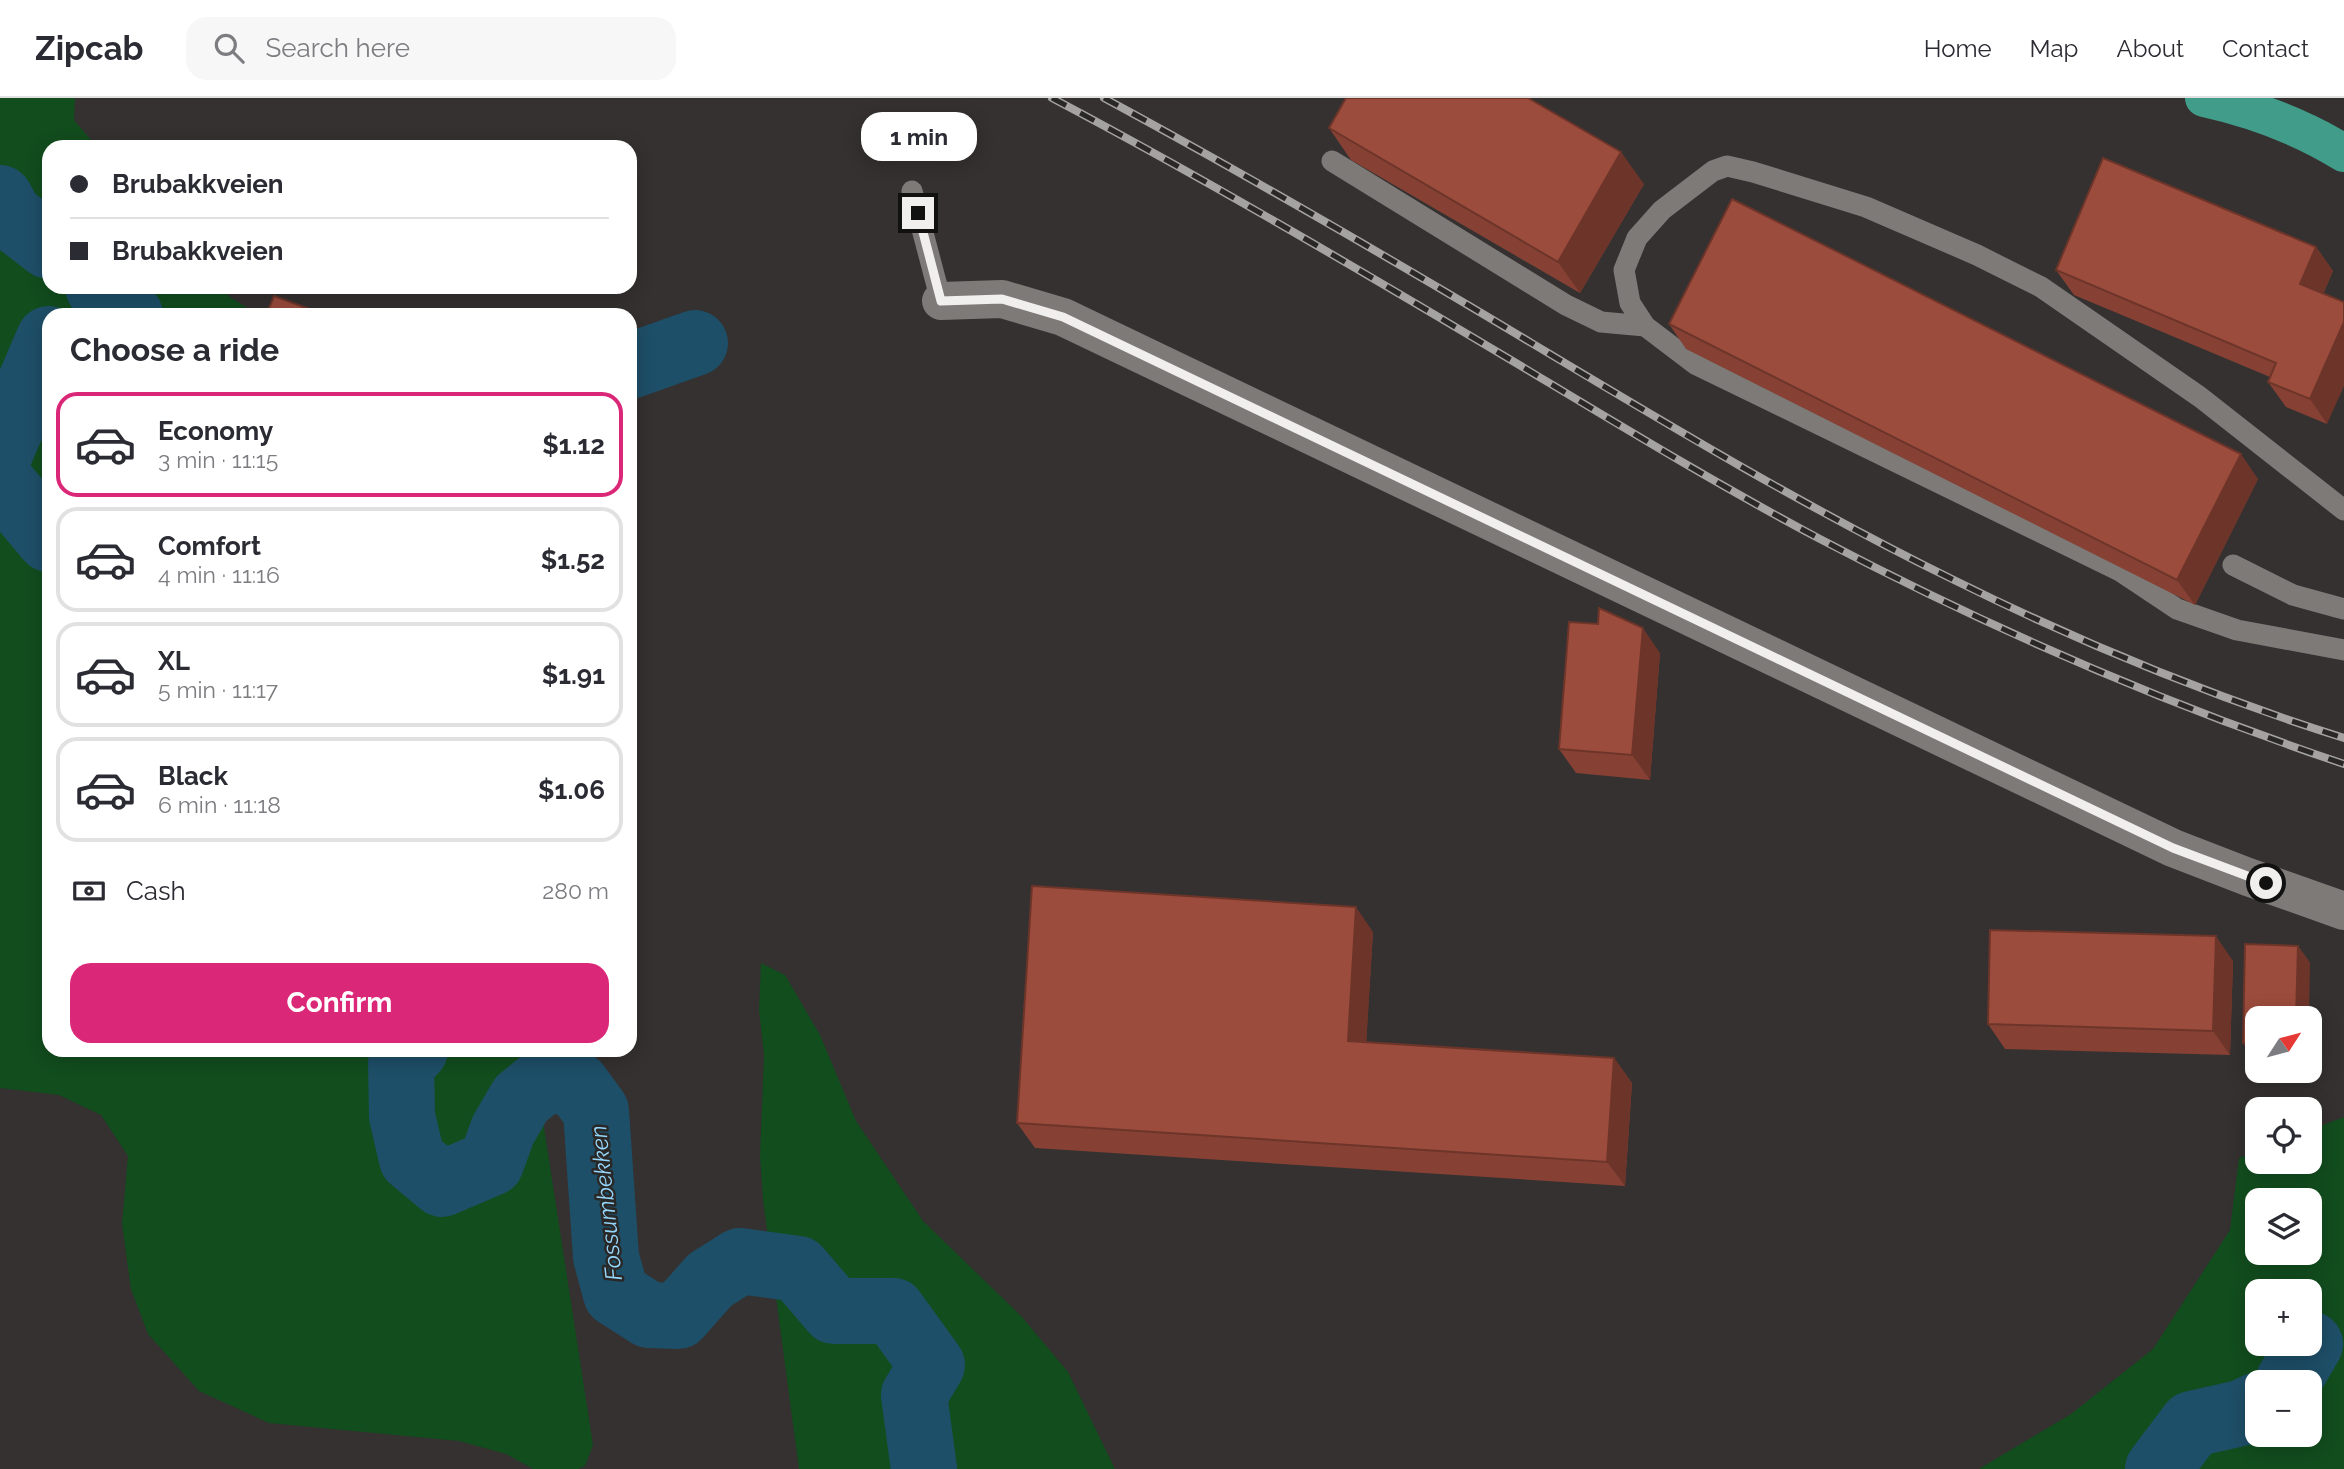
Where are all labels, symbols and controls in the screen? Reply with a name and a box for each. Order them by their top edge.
search box [186,17,676,80]
text: Zipcab [35,29,144,68]
icon: search [210,29,248,67]
text: Search here [266,33,410,63]
text: Home [1924,34,1992,63]
text: Map [2030,34,2078,63]
text: About [2116,34,2184,63]
text: Contact [2222,34,2309,63]
callout: 1 min [860,111,976,160]
text: 1 min [890,123,948,150]
text: Brubakkveien [112,169,284,199]
route end [902,197,934,229]
text: Brubakkveien [112,236,284,266]
text: Choose a ride [70,331,279,368]
icon: car [74,413,137,476]
text: Economy [158,416,273,446]
text: $1.12 [542,430,605,460]
text: 3 min · 11:15 [158,446,278,473]
icon: car [74,528,137,591]
text: Comfort [158,531,261,561]
text: $1.52 [541,545,605,575]
text: 4 min · 11:16 [158,561,280,588]
icon: car [74,643,137,706]
text: XL [158,646,190,676]
text: $1.91 [542,660,605,690]
text: 5 min · 11:17 [158,676,278,703]
icon: car [74,758,137,821]
text: Black [158,761,228,791]
text: $1.06 [538,775,605,805]
text: 6 min · 11:18 [158,791,281,818]
route start [2250,867,2282,899]
icon: cash [70,872,108,910]
text: Cash [126,876,186,906]
text: 280 m [542,877,609,904]
button: Confirm [70,963,609,1043]
north arrow [2245,1006,2322,1083]
map controls [2245,1006,2322,1447]
button: locate [2245,1097,2322,1174]
water label: Fossumbekken [584,1124,627,1282]
button: layers [2245,1188,2322,1265]
button: + [2245,1279,2322,1356]
button: − [2245,1370,2322,1447]

